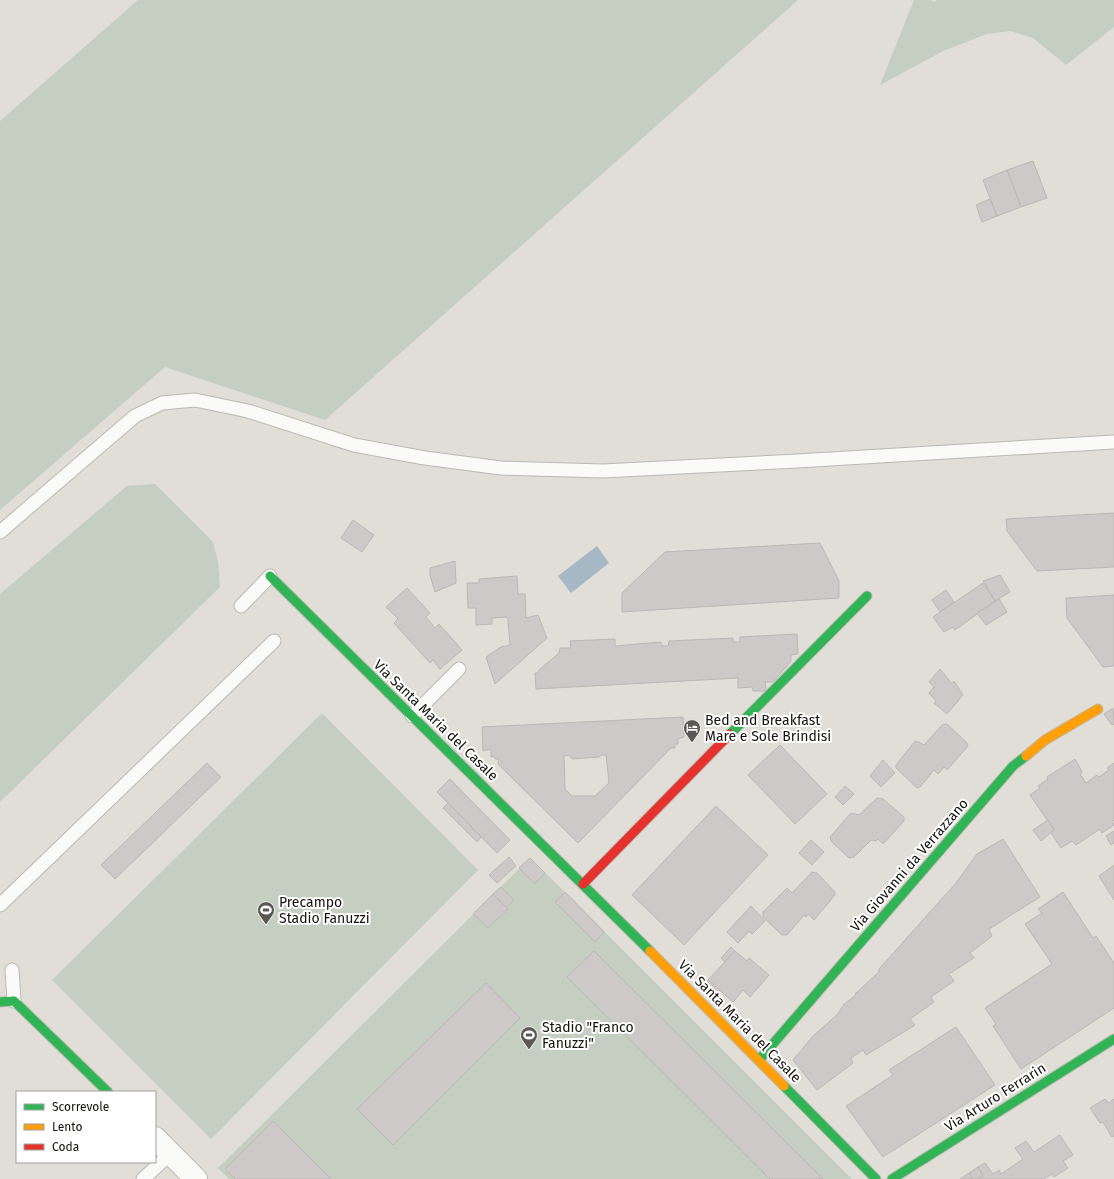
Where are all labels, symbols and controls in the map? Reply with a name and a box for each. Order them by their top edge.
street label: Via Santa Maria del Casale [370,656,501,784]
place label: Bed and Breakfast Mare e Sole Brindisi [705,712,831,745]
hotel icon: Bed and Breakfast Mare e Sole Brindisi [682,718,702,743]
street label: Via Giovanni da Verrazzano [847,795,972,935]
place label: Precampo Stadio Fanuzzi [279,894,370,927]
sports icon: Precampo Stadio Fanuzzi [256,900,276,925]
street label: Via Santa Maria del Casale [675,956,805,1086]
place label: Stadio "Franco Fanuzzi" [542,1019,634,1052]
sports icon: Stadio "Franco Fanuzzi" [519,1025,539,1050]
street label: Via Arturo Ferrarin [942,1059,1049,1135]
legend [16,1091,156,1163]
text: Scorrevole [52,1100,109,1114]
text: Lento [52,1120,82,1134]
text: Coda [52,1140,79,1154]

